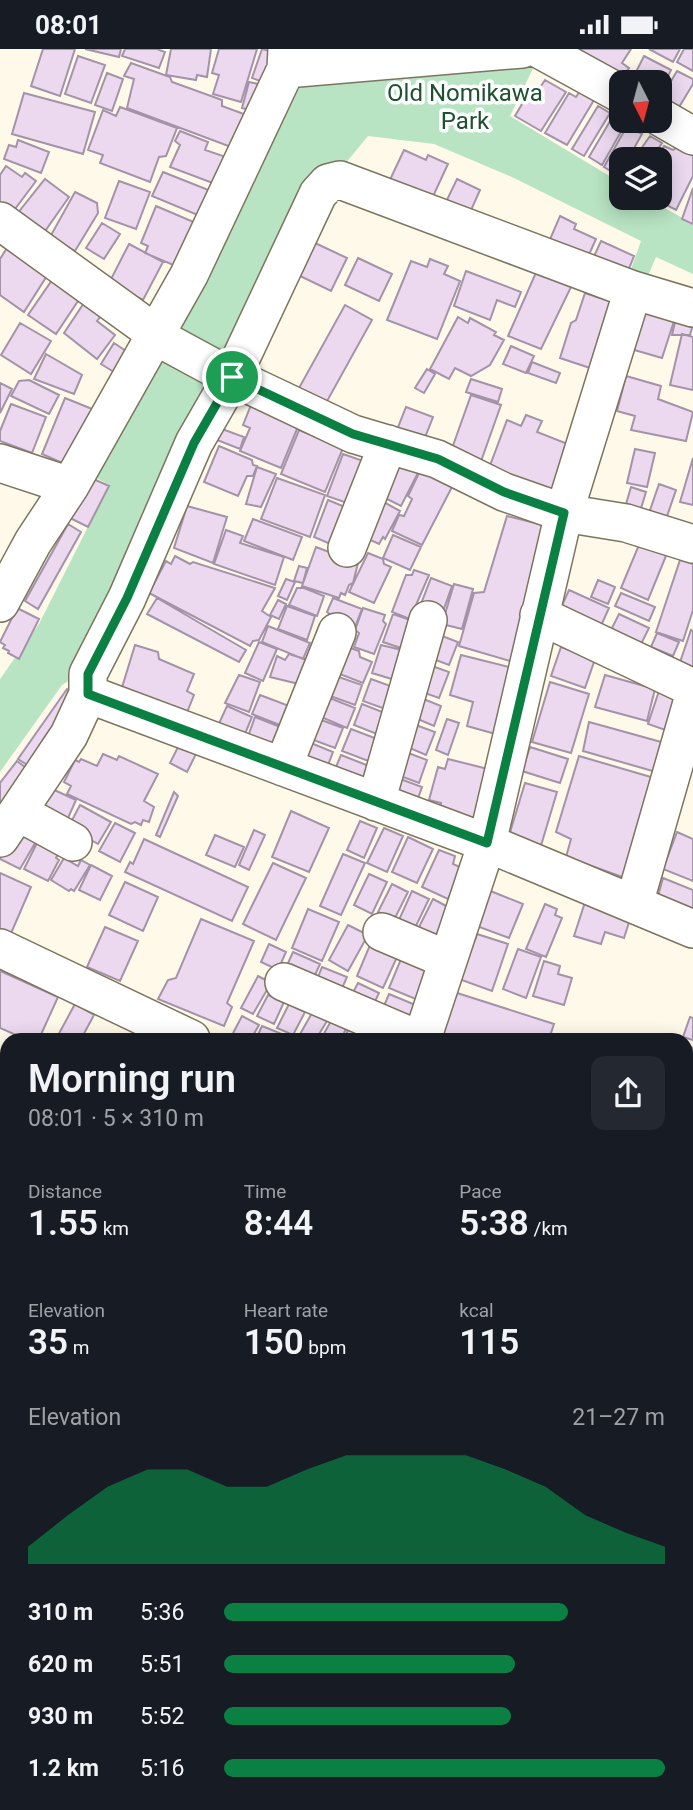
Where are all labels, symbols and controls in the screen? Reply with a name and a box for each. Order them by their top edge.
text: 08:01 [35,10,102,40]
north arrow [609,70,672,133]
map controls [609,70,672,210]
park label: Old Nomikawa Park [387,79,543,135]
button: layers [609,147,672,210]
pin [202,347,262,407]
icon: arrive [213,358,251,396]
button: share [591,1056,665,1130]
text: Morning run [28,1057,236,1101]
text: 08:01 · 5 × 310 m [28,1105,204,1132]
text: Distance [28,1180,102,1203]
text: Time [244,1180,286,1203]
text: Pace [459,1180,502,1203]
text: 1.55 [28,1203,98,1244]
text: 8:44 [244,1203,313,1244]
text: 5:38 [459,1203,529,1244]
text: km [98,1217,129,1240]
text: /km [529,1217,568,1240]
text: Elevation [28,1299,105,1322]
text: Heart rate [244,1299,328,1322]
text: kcal [459,1299,494,1322]
text: 35 [28,1322,68,1363]
text: 150 [244,1322,304,1363]
text: 115 [459,1322,519,1363]
text: m [68,1336,89,1359]
text: bpm [304,1336,346,1359]
text: Elevation [28,1404,121,1431]
text: 21–27 m [572,1404,665,1431]
text: 310 m [28,1599,93,1626]
text: 5:36 [140,1599,184,1626]
text: 620 m [28,1651,93,1678]
text: 5:51 [140,1651,184,1678]
text: 930 m [28,1703,93,1730]
text: 5:52 [140,1703,184,1730]
text: 1.2 km [28,1755,99,1782]
text: 5:16 [140,1755,184,1782]

